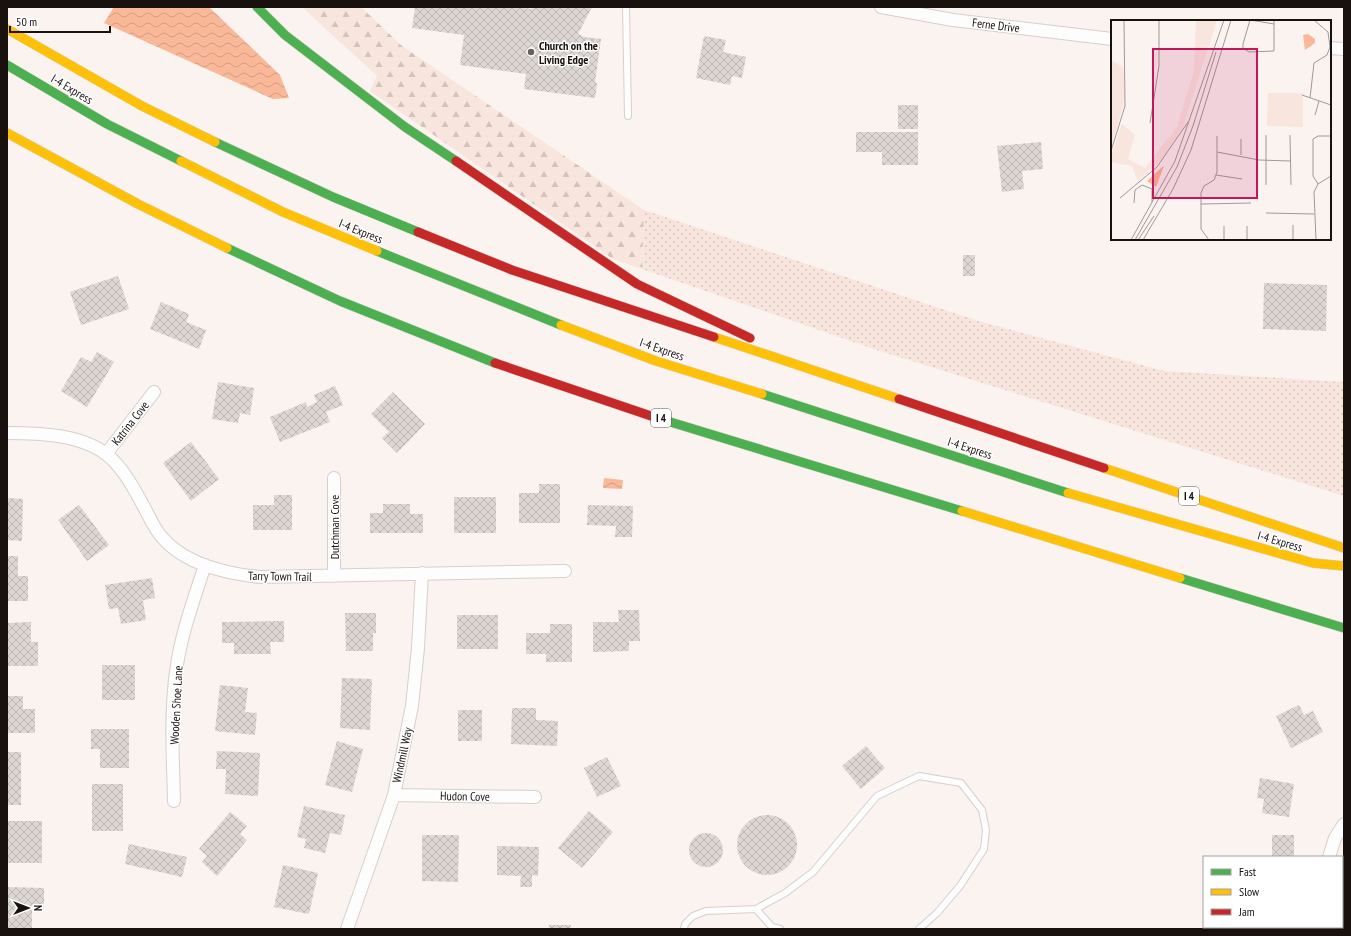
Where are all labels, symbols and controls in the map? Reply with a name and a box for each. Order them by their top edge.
scale bar [10,8,110,34]
text: 50 m [16,14,37,29]
street label: Ferne Drive [971,15,1021,35]
inset map [1111,20,1331,240]
place label: Church on the Living Edge [539,38,598,67]
marker: Church on the Living Edge [526,47,536,57]
street label: I-4 Express [48,71,96,107]
street label: I-4 Express [337,215,385,247]
street label: I-4 Express [638,334,686,364]
street label: Katrina Cove [108,398,152,448]
road number: I 4 [651,409,671,427]
street label: I-4 Express [946,434,994,462]
road number: I 4 [1179,487,1199,505]
street label: Dutchman Cove [327,495,342,559]
street label: I-4 Express [1256,527,1304,555]
street label: Tarry Town Trail [248,568,312,584]
street label: Wooden Shoe Lane [166,665,186,745]
street label: Windmill Way [389,725,415,784]
street label: Hudon Cove [440,788,490,804]
legend [1203,856,1343,928]
text: Fast [1239,864,1257,879]
text: Slow [1239,884,1260,899]
north arrow [8,888,48,928]
text: Jam [1238,904,1255,919]
text: N [31,905,45,911]

